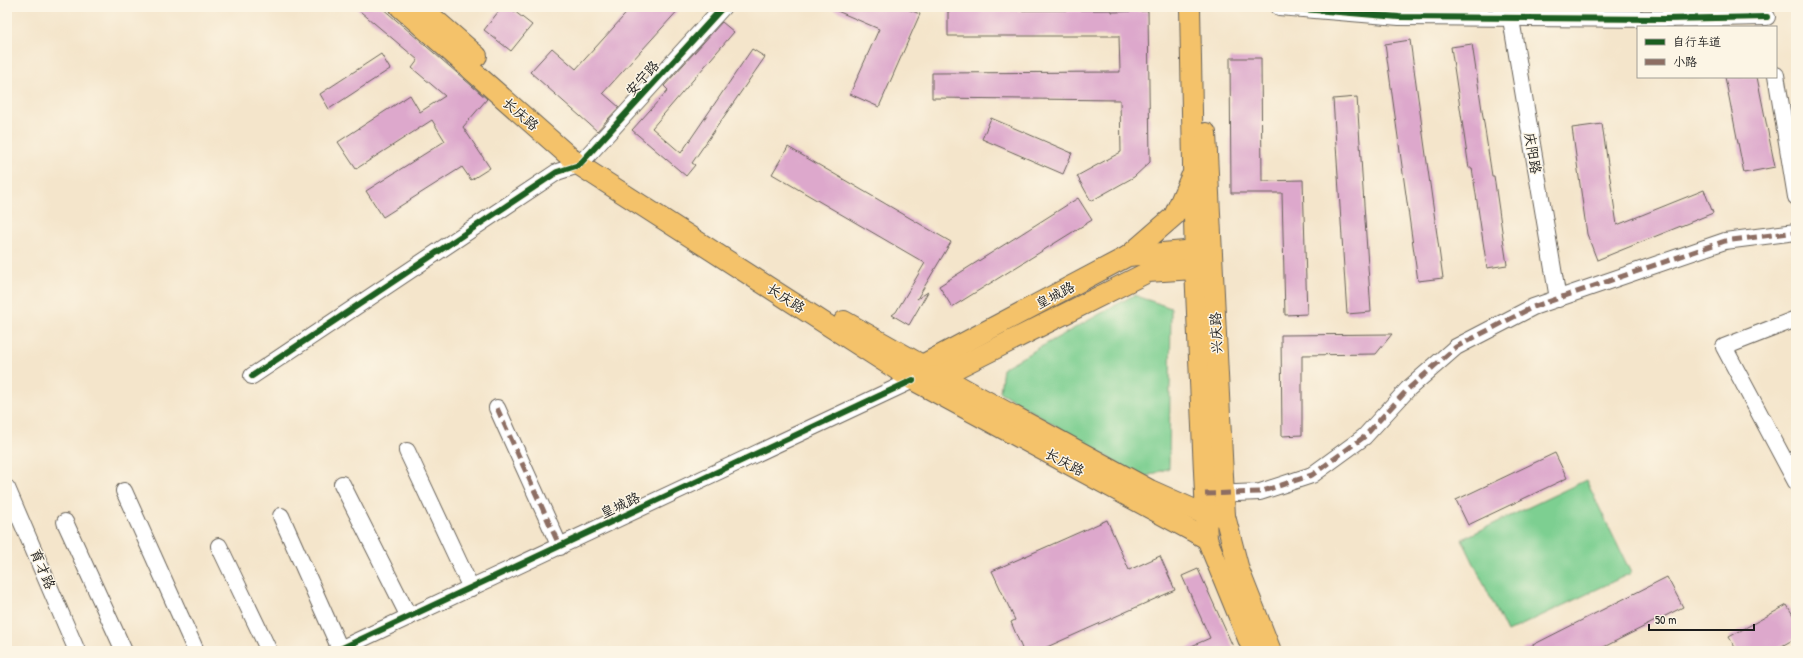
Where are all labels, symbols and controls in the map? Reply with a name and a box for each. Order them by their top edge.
legend [1637,26,1777,78]
text: 自行车道 [1673,33,1721,50]
text: 小路 [1673,53,1697,70]
street label: 安宁路 [621,56,663,100]
street label: 长庆路 [499,93,543,135]
street label: 庆阳路 [1521,131,1546,175]
street label: 皇城路 [1032,276,1078,313]
street label: 长庆路 [763,278,809,317]
street label: 兴庆路 [1205,312,1226,354]
street label: 长庆路 [1042,443,1088,480]
street label: 皇城路 [597,487,643,522]
street label: 育才路 [27,546,60,592]
scale bar [1649,606,1754,632]
text: 50 m [1655,611,1676,628]

